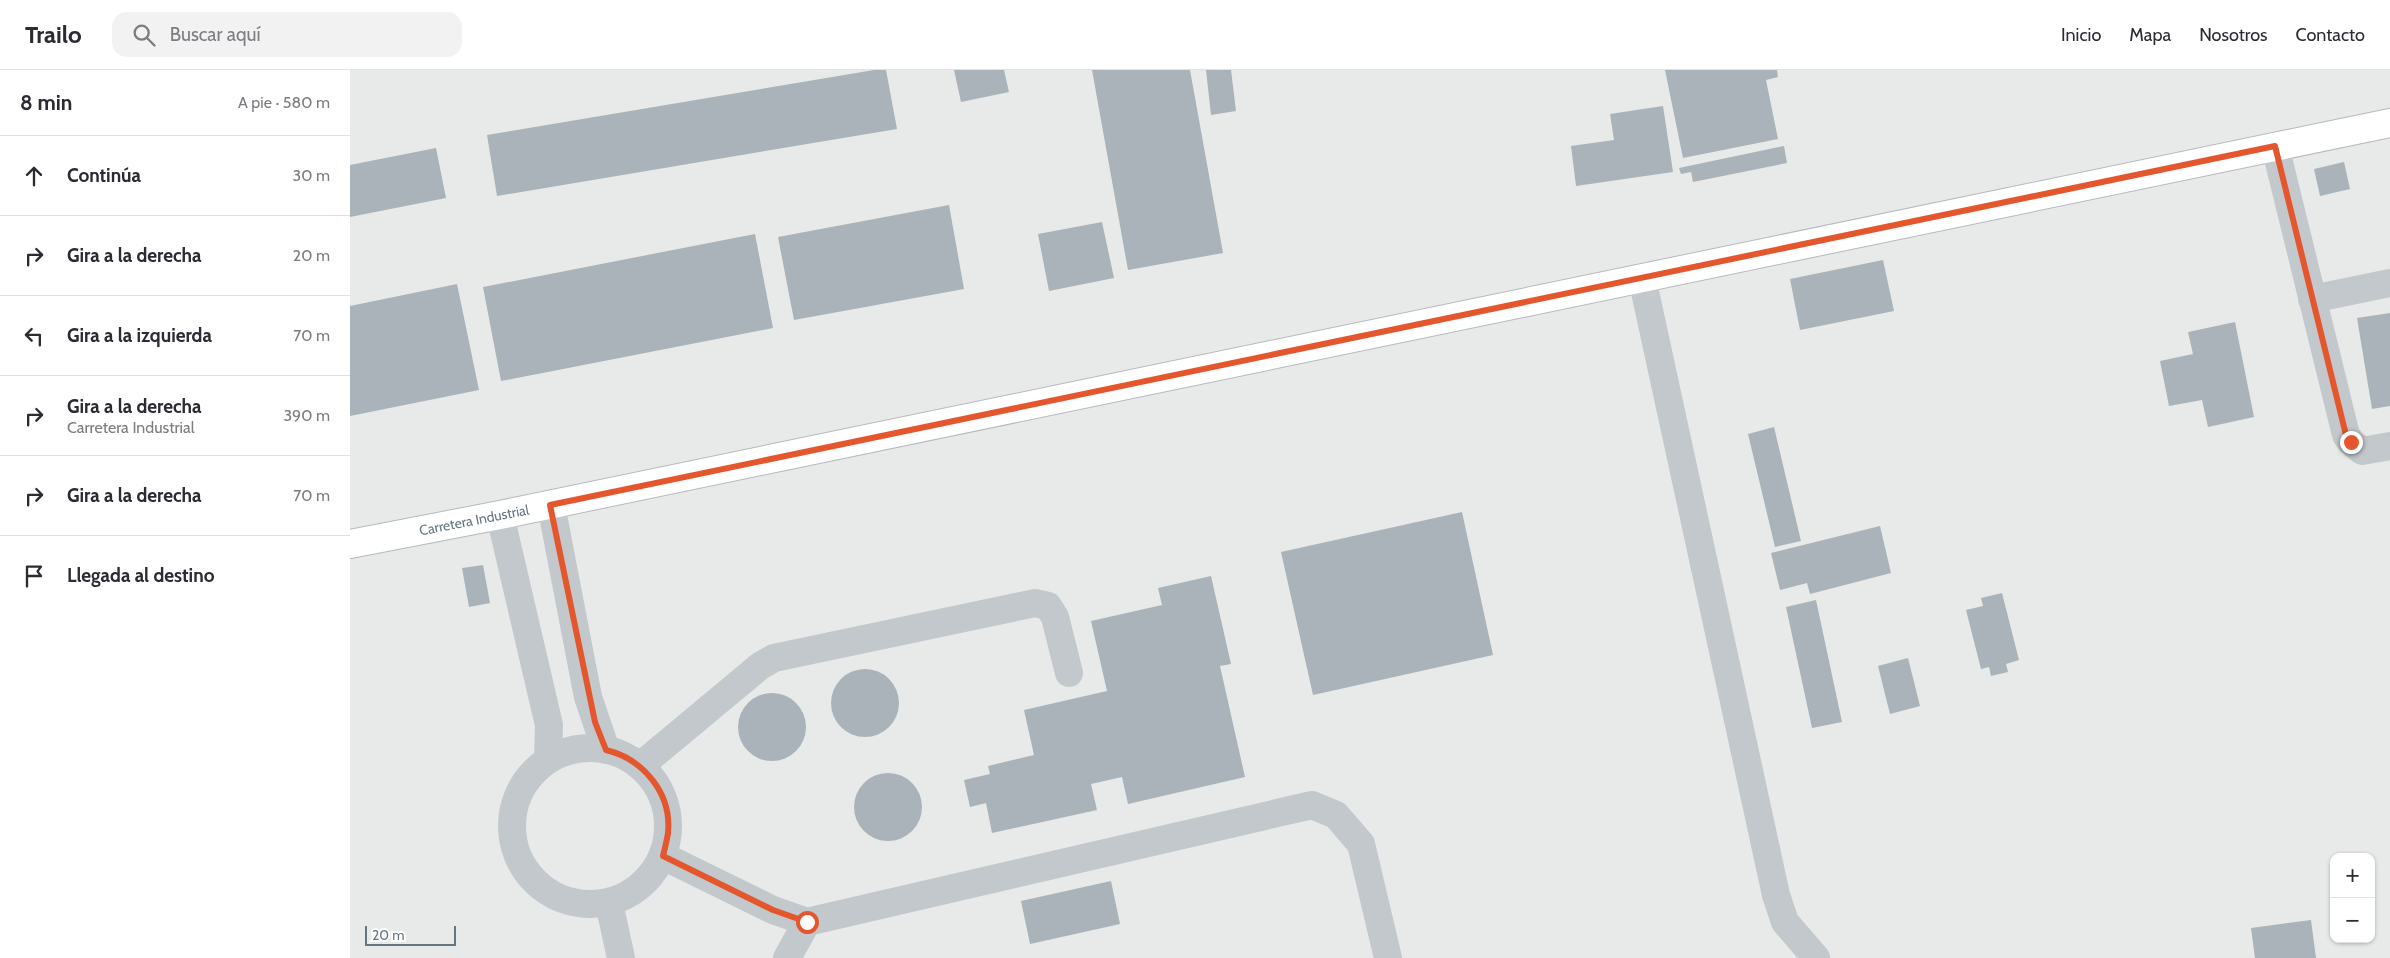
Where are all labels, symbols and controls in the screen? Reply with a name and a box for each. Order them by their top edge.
search box [112,12,462,57]
text: Trailo [25,20,82,49]
icon: search [130,21,158,49]
text: Buscar aquí [170,23,260,46]
text: Inicio [2061,24,2101,46]
text: Mapa [2129,24,2171,46]
text: Nosotros [2199,24,2268,46]
text: Contacto [2296,24,2365,46]
text: 8 min [20,90,72,115]
text: A pie · 580 m [238,93,330,112]
icon: ahead [20,162,48,190]
text: Continúa [67,164,141,187]
text: 30 m [293,166,330,185]
icon: right [20,242,48,270]
text: Gira a la derecha [67,244,202,267]
text: 20 m [293,246,330,265]
icon: left [20,322,48,350]
text: Gira a la izquierda [67,324,212,347]
text: 70 m [293,326,330,345]
text: Gira a la derecha [67,395,202,418]
icon: right [20,402,48,430]
text: 390 m [283,406,330,425]
text: Carretera Industrial [67,418,194,437]
route end [2340,431,2363,454]
icon: right [20,482,48,510]
text: Gira a la derecha [67,484,202,507]
text: 70 m [293,486,330,505]
street label: Carretera Industrial [418,500,531,539]
icon: arrive [20,562,48,590]
text: Llegada al destino [67,564,214,587]
map controls [2330,853,2375,943]
button: + [2330,853,2375,898]
button: − [2330,898,2375,943]
route start [796,911,819,934]
scale bar [365,923,456,946]
text: 20 m [372,926,405,944]

